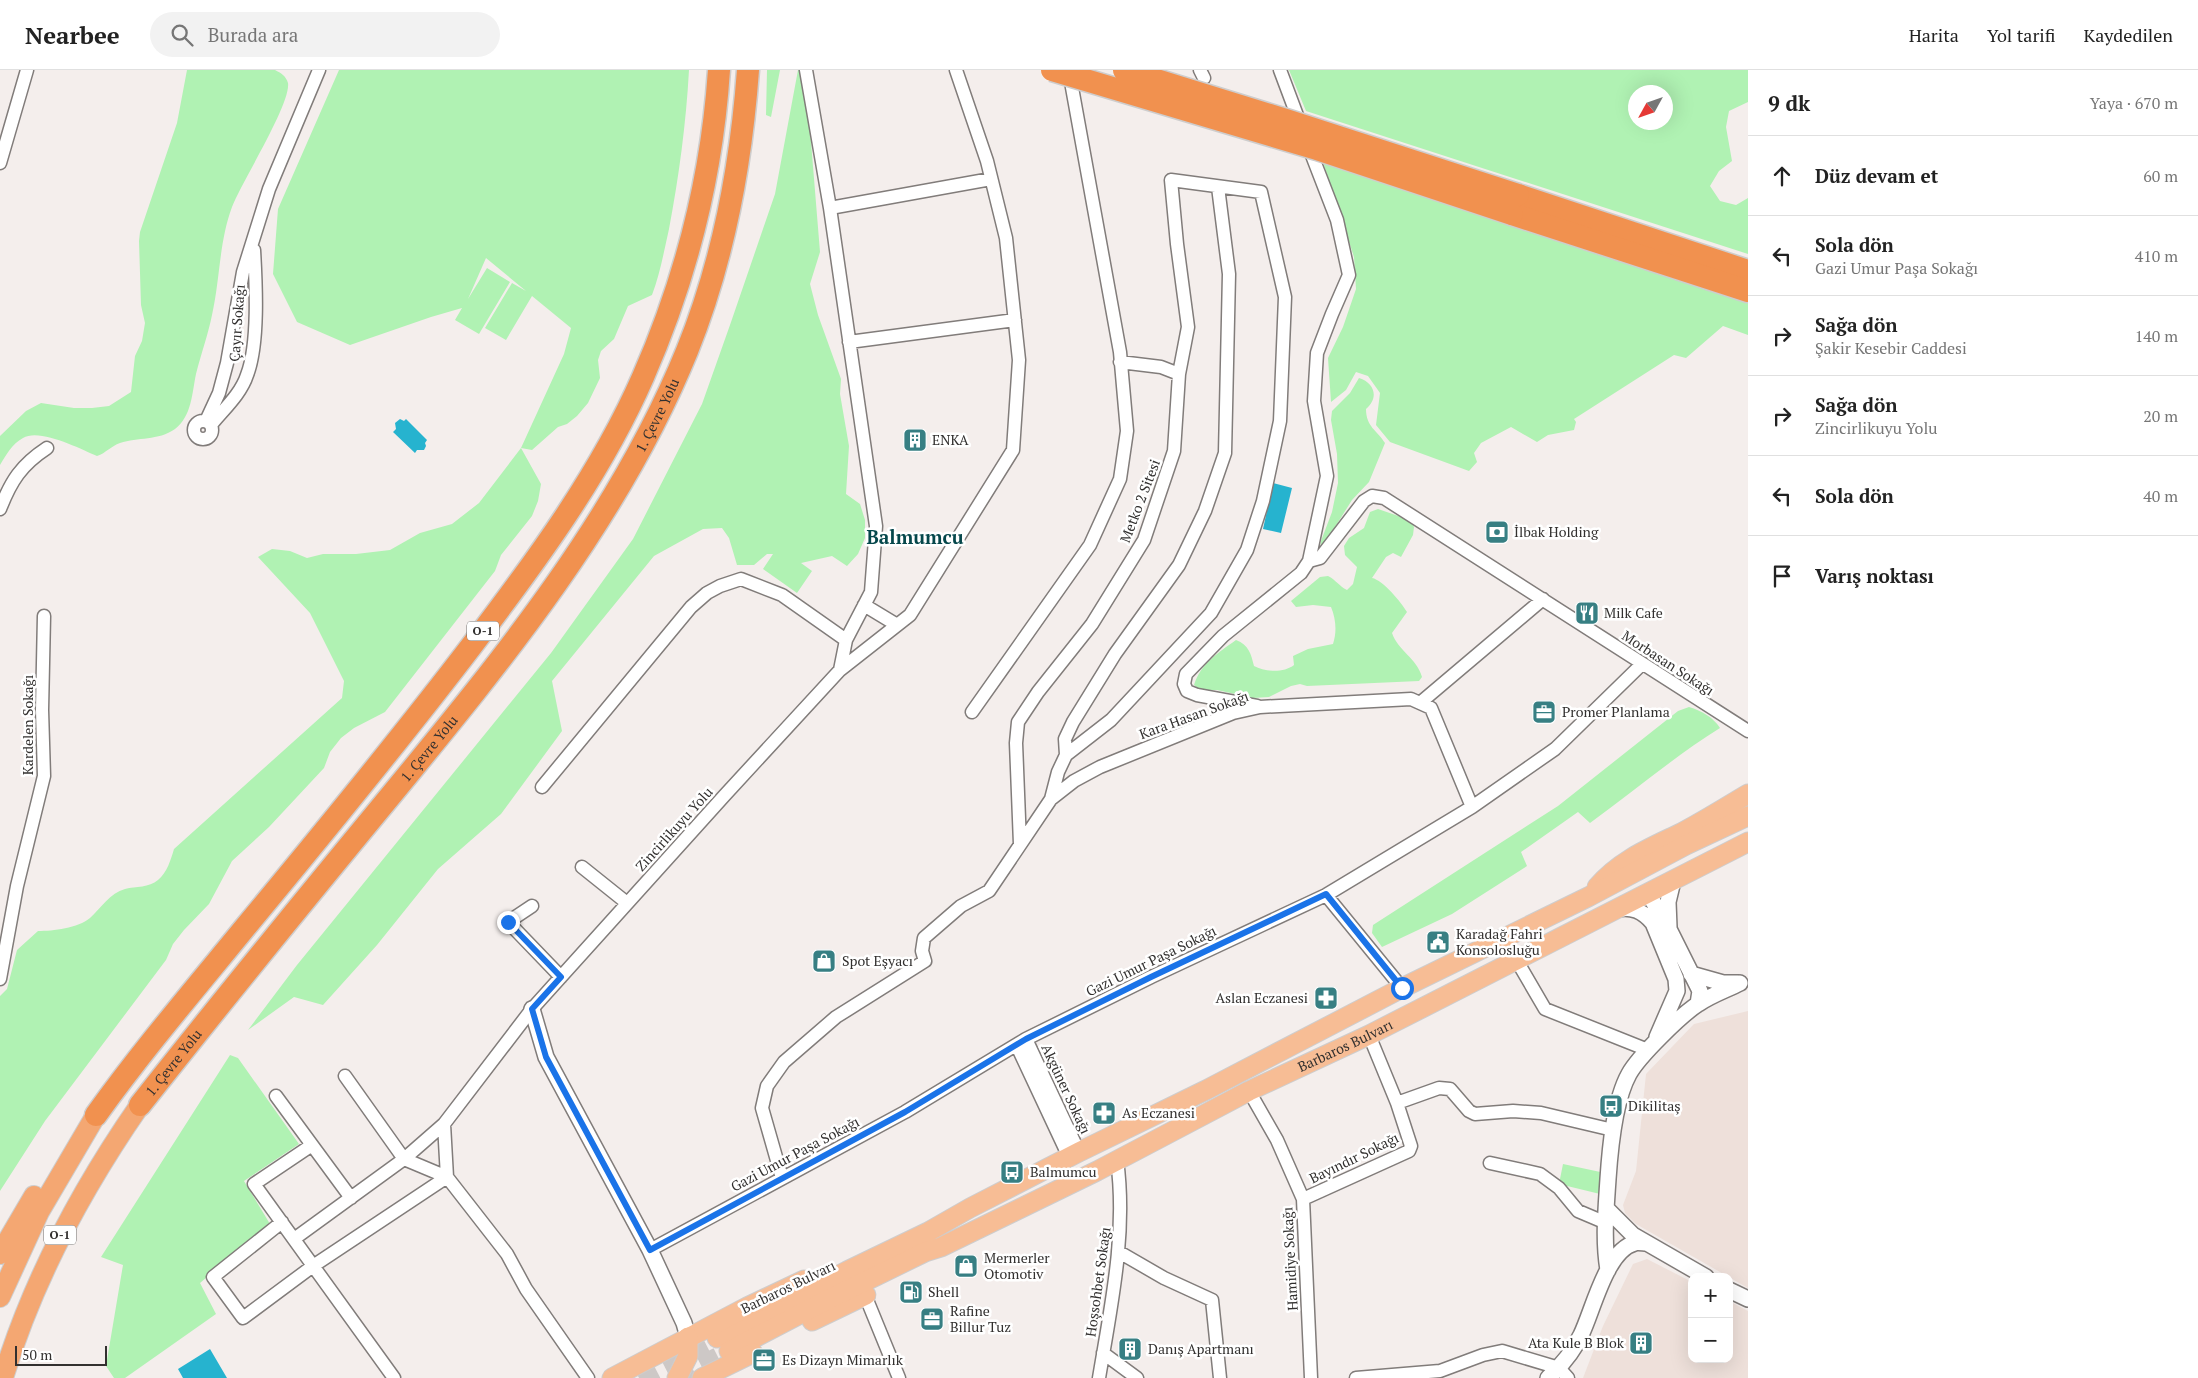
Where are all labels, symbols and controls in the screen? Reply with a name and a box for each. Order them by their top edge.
search box [150,12,500,57]
text: Nearbee [25,19,120,51]
icon: search [168,21,196,49]
text: Burada ara [208,22,298,47]
text: Harita [1909,23,1959,47]
text: Yol tarifi [1987,23,2056,47]
text: Kaydedilen [2084,23,2173,47]
north arrow [1628,85,1673,130]
text: 9 dk [1768,89,1810,117]
text: Yaya · 670 m [2090,92,2178,114]
icon: ahead [1768,162,1796,190]
text: Düz devam et [1815,163,1938,188]
text: 60 m [2143,165,2178,187]
text: Sola dön [1815,232,1894,257]
icon: left [1768,242,1796,270]
text: 410 m [2135,245,2178,267]
text: Gazi Umur Paşa Sokağı [1815,257,1978,279]
street label: Çayır Sokağı [224,284,249,362]
text: Sağa dön [1815,312,1898,337]
icon: right [1768,322,1796,350]
text: 140 m [2135,325,2178,347]
text: Şakir Kesebir Caddesi [1815,337,1967,359]
street label: 1. Çevre Yolu [631,375,683,455]
text: Sağa dön [1815,392,1898,417]
icon: right [1768,402,1796,430]
text: 20 m [2143,405,2178,427]
text: Zincirlikuyu Yolu [1815,417,1937,439]
building icon: ENKA [902,427,928,453]
place label: ENKA [932,430,969,449]
street label: Metko 2 Sitesi [1115,456,1164,545]
icon: left [1768,482,1796,510]
text: Sola dön [1815,483,1894,508]
text: 40 m [2143,485,2178,507]
bank icon: İlbak Holding [1484,519,1510,545]
place label: İlbak Holding [1514,522,1599,541]
district label: Balmumcu [866,524,964,549]
icon: arrive [1768,562,1796,590]
text: Varış noktası [1815,563,1934,588]
restaurant icon: Milk Cafe [1574,600,1600,626]
place label: Milk Cafe [1604,603,1663,622]
road number: O-1 [467,622,499,640]
street label: Morbasan Sokağı [1619,626,1718,699]
street label: Kardelen Sokağı [18,675,37,775]
street label: Kara Hasan Sokağı [1136,686,1251,743]
office icon: Promer Planlama [1531,699,1557,725]
place label: Promer Planlama [1562,702,1670,721]
street label: 1. Çevre Yolu [396,711,462,785]
street label: Zincirlikuyu Yolu [631,783,717,875]
route end [497,911,520,934]
street label: Gazi Umur Paşa Sokağı [1082,921,1219,1000]
place label: Karadağ Fahri Konsolosluğu [1456,924,1543,959]
public building icon: Karadağ Fahri Konsolosluğu [1425,929,1451,955]
shop icon: Spot Eşyacı [811,948,837,974]
place label: Spot Eşyacı [842,951,913,970]
route start [1391,977,1414,1000]
pharmacy icon: Aslan Eczanesi [1313,985,1339,1011]
place label: Aslan Eczanesi [1215,988,1308,1007]
street label: Barbaros Bulvarı [1294,1015,1396,1076]
street label: 1. Çevre Yolu [141,1025,206,1100]
street label: Akgüner Sokağı [1037,1041,1096,1137]
bus stop icon: Dikilitaş [1598,1093,1624,1119]
place label: Dikilitaş [1628,1096,1681,1115]
pharmacy icon: As Eczanesi [1091,1100,1117,1126]
place label: As Eczanesi [1122,1103,1195,1122]
street label: Gazi Umur Paşa Sokağı [727,1112,862,1195]
street label: Bayındır Sokağı [1306,1128,1402,1187]
bus stop icon: Balmumcu [999,1159,1025,1185]
place label: Balmumcu [1030,1162,1097,1181]
street label: Hamidiye Sokağı [1277,1207,1302,1311]
road number: O-1 [44,1226,76,1244]
street label: Hoşsohbet Sokağı [1080,1226,1115,1338]
place label: Mermerler Otomotiv [984,1248,1050,1283]
shop icon: Mermerler Otomotiv [953,1253,979,1279]
street label: Barbaros Bulvarı [737,1255,838,1318]
map controls [1688,1273,1733,1363]
button: + [1688,1273,1733,1318]
fuel station icon: Shell [898,1279,924,1305]
place label: Shell [928,1282,959,1301]
place label: Rafine Billur Tuz [950,1301,1011,1336]
office icon: Rafine Billur Tuz [919,1306,945,1332]
button: − [1688,1318,1733,1363]
building icon: Ata Kule B Blok [1628,1330,1654,1356]
place label: Ata Kule B Blok [1528,1333,1625,1352]
building icon: Danış Apartmanı [1117,1336,1143,1362]
place label: Danış Apartmanı [1148,1339,1254,1358]
scale bar [15,1343,108,1366]
text: 50 m [22,1345,52,1364]
office icon: Es Dizayn Mimarlık [751,1347,777,1373]
place label: Es Dizayn Mimarlık [782,1350,904,1369]

